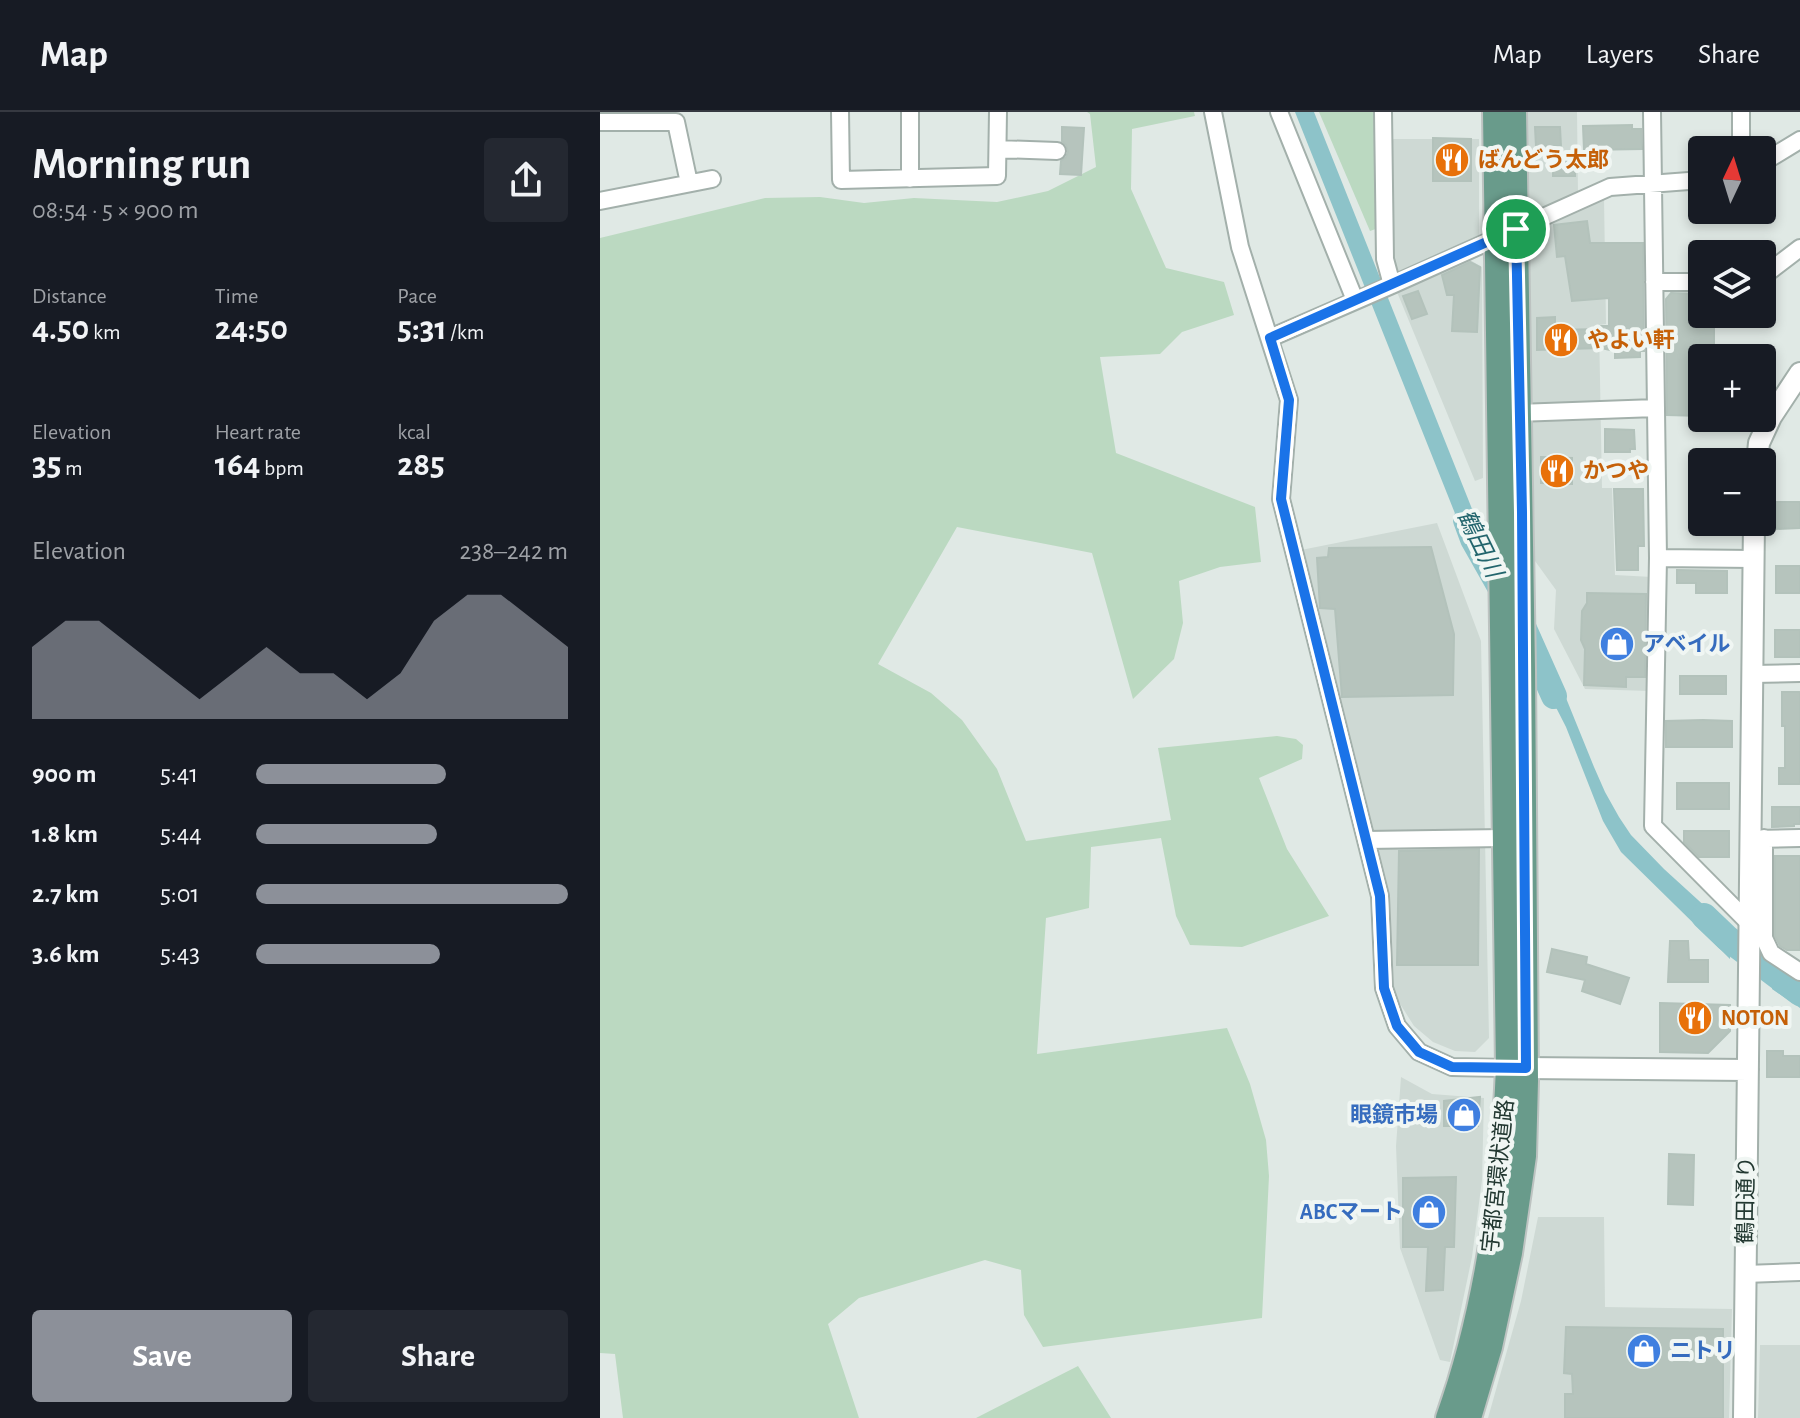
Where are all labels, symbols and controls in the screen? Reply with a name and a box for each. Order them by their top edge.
text: Map [40,36,108,74]
text: Map [1493,41,1542,69]
text: Layers [1586,41,1654,69]
text: Share [1698,41,1760,69]
north arrow [1688,136,1776,224]
map controls [1688,136,1776,536]
button: share [484,138,568,222]
restaurant icon: ばんどう太郎 [1433,141,1471,179]
text: Morning run [32,143,251,187]
place label: ばんどう太郎 [1478,148,1609,171]
pin [1482,195,1550,263]
text: 08:54 · 5 × 900 m [32,197,199,223]
icon: arrive [1494,207,1538,251]
button: layers [1688,240,1776,328]
text: Distance [32,285,107,307]
text: Time [215,285,259,307]
text: Pace [397,285,437,307]
text: 4.50 [32,312,89,346]
text: 24:50 [215,312,288,346]
text: 5:31 [397,312,447,346]
text: km [89,321,121,343]
text: /km [447,321,484,343]
restaurant icon: やよい軒 [1542,321,1580,359]
place label: やよい軒 [1587,328,1675,351]
button: + [1688,344,1776,432]
text: Elevation [32,421,112,443]
text: Heart rate [215,421,301,443]
text: kcal [397,421,431,443]
text: 35 [32,448,61,482]
text: 164 [215,448,260,482]
text: 285 [397,448,445,482]
button: − [1688,448,1776,536]
restaurant icon: かつや [1538,452,1576,490]
text: m [61,457,83,479]
text: bpm [260,457,304,479]
place label: かつや [1583,459,1649,482]
water label: 鶴田川 [1452,506,1509,584]
text: Elevation [32,538,126,564]
text: 238–242 m [460,538,568,564]
shop icon: アベイル [1598,625,1636,663]
place label: アベイル [1643,633,1731,655]
text: 900 m [32,761,97,787]
text: 5:41 [160,761,198,787]
text: 1.8 km [32,821,98,847]
text: 5:44 [160,821,202,847]
text: 2.7 km [32,881,99,907]
text: 5:01 [160,881,200,907]
text: 3.6 km [32,941,100,967]
text: 5:43 [160,941,200,967]
restaurant icon: NOTON [1676,999,1714,1037]
place label: NOTON [1721,1007,1789,1029]
shop icon: 眼鏡市場 [1445,1096,1483,1134]
street label: 宇都宮環状道路 [1478,1098,1517,1254]
place label: 眼鏡市場 [1350,1103,1438,1126]
street label: 鶴田通り [1733,1156,1758,1244]
shop icon: ABCマート [1410,1193,1448,1231]
place label: ABCマート [1300,1201,1403,1223]
button: Save [32,1310,292,1402]
button: Share [308,1310,568,1402]
shop icon: ニトリ [1625,1332,1663,1370]
place label: ニトリ [1670,1340,1736,1362]

